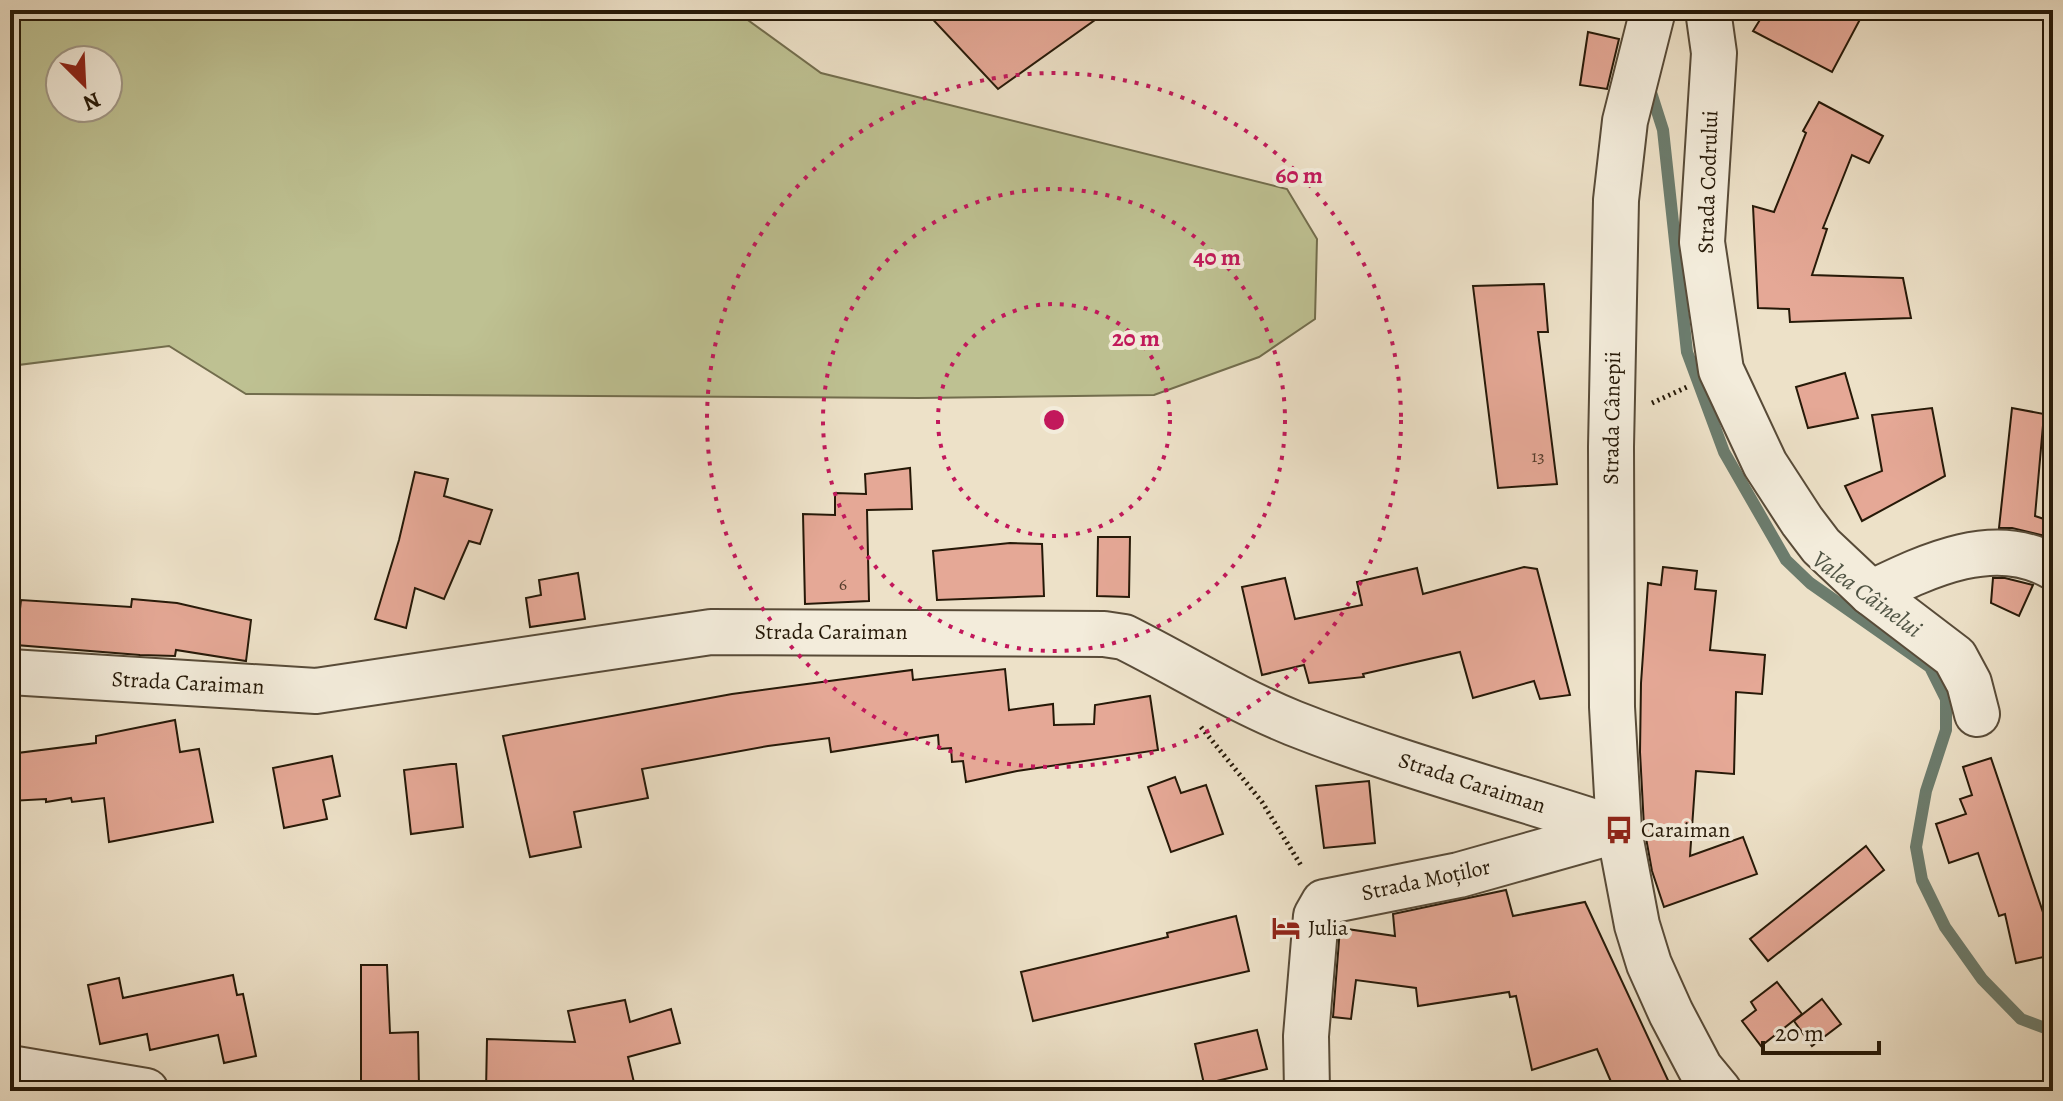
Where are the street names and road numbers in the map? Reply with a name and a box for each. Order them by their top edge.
street label: Strada Codrului [1691,110,1725,254]
street label: Strada Cânepii [1596,351,1628,485]
street label: Strada Caraiman [754,617,908,647]
street label: Strada Caraiman [111,664,265,702]
street label: Strada Caraiman [1395,745,1549,821]
street label: Strada Moților [1359,852,1493,908]

